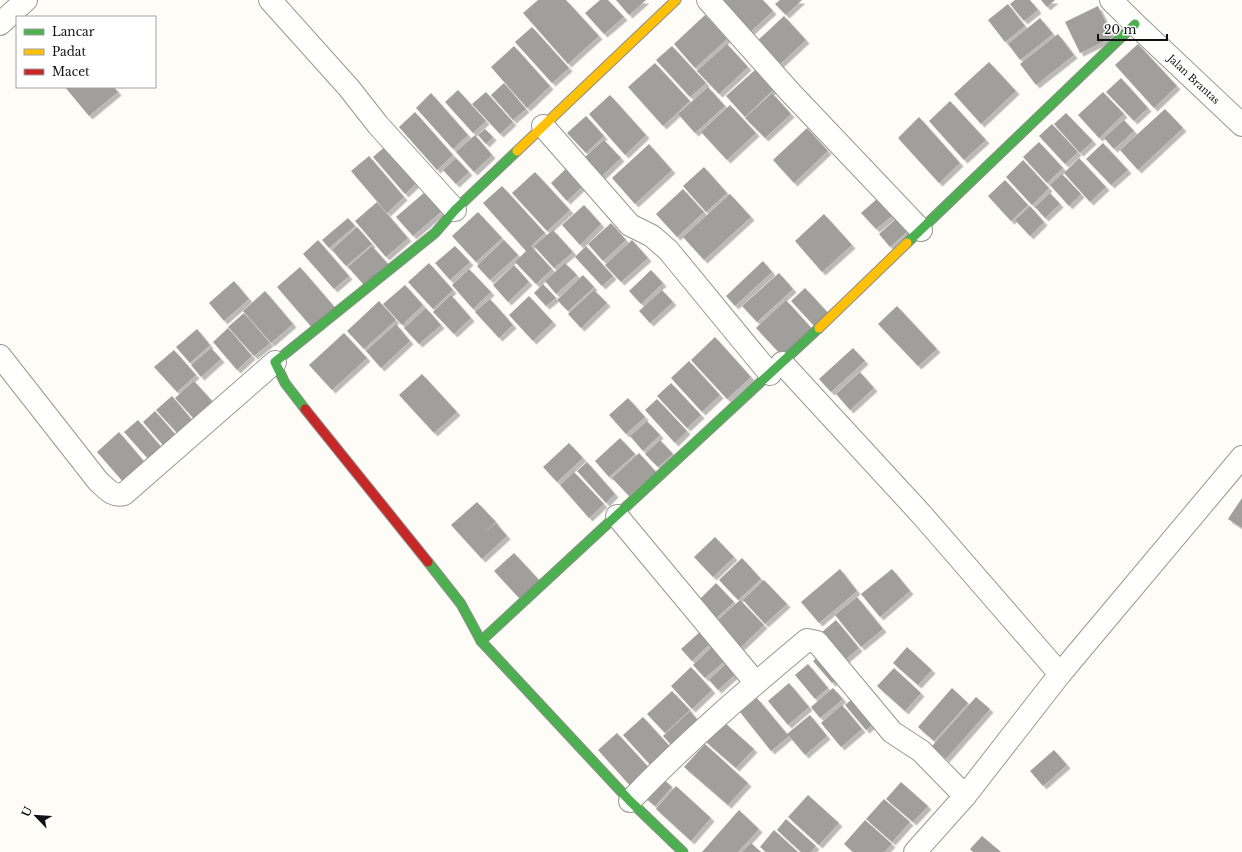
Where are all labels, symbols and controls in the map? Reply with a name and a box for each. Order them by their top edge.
legend [16,16,156,88]
scale bar [1098,16,1167,42]
text: 20 m [1104,22,1136,37]
text: Lancar [52,24,95,39]
text: Padat [52,44,86,59]
street label: Jalan Brantas [1163,51,1223,107]
text: Macet [52,64,90,79]
north arrow [16,796,56,836]
text: U [19,804,35,819]

